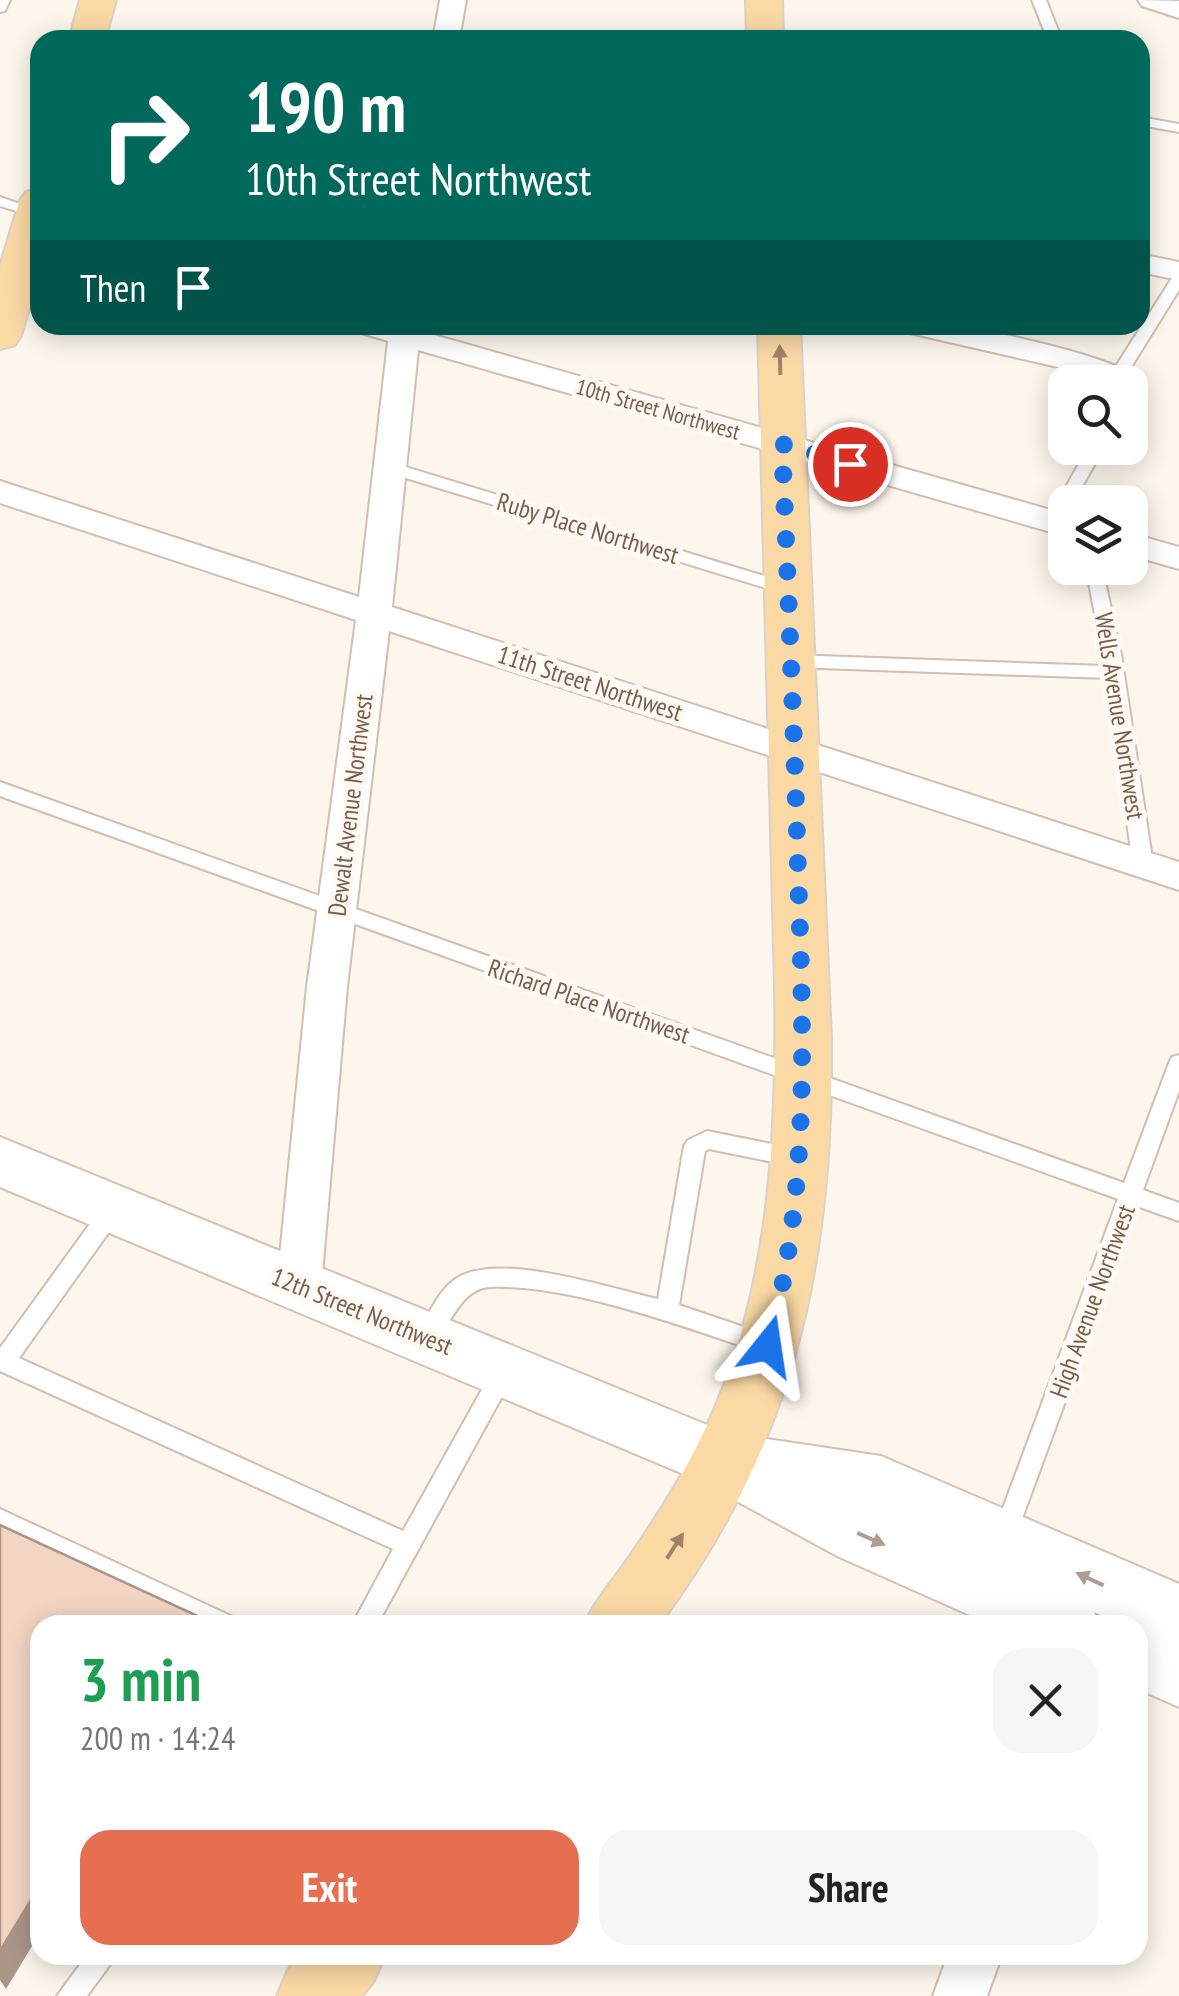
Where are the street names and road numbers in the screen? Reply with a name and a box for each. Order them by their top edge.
street label: 10th Street Northwest [573,372,743,446]
street label: Ruby Place Northwest [493,485,683,571]
street label: Wells Avenue Northwest [1088,610,1152,822]
street label: 11th Street Northwest [494,638,687,728]
street label: Dewalt Avenue Northwest [320,692,380,918]
street label: Richard Place Northwest [484,951,694,1051]
street label: High Avenue Northwest [1042,1200,1142,1402]
street label: 12th Street Northwest [267,1260,457,1362]

